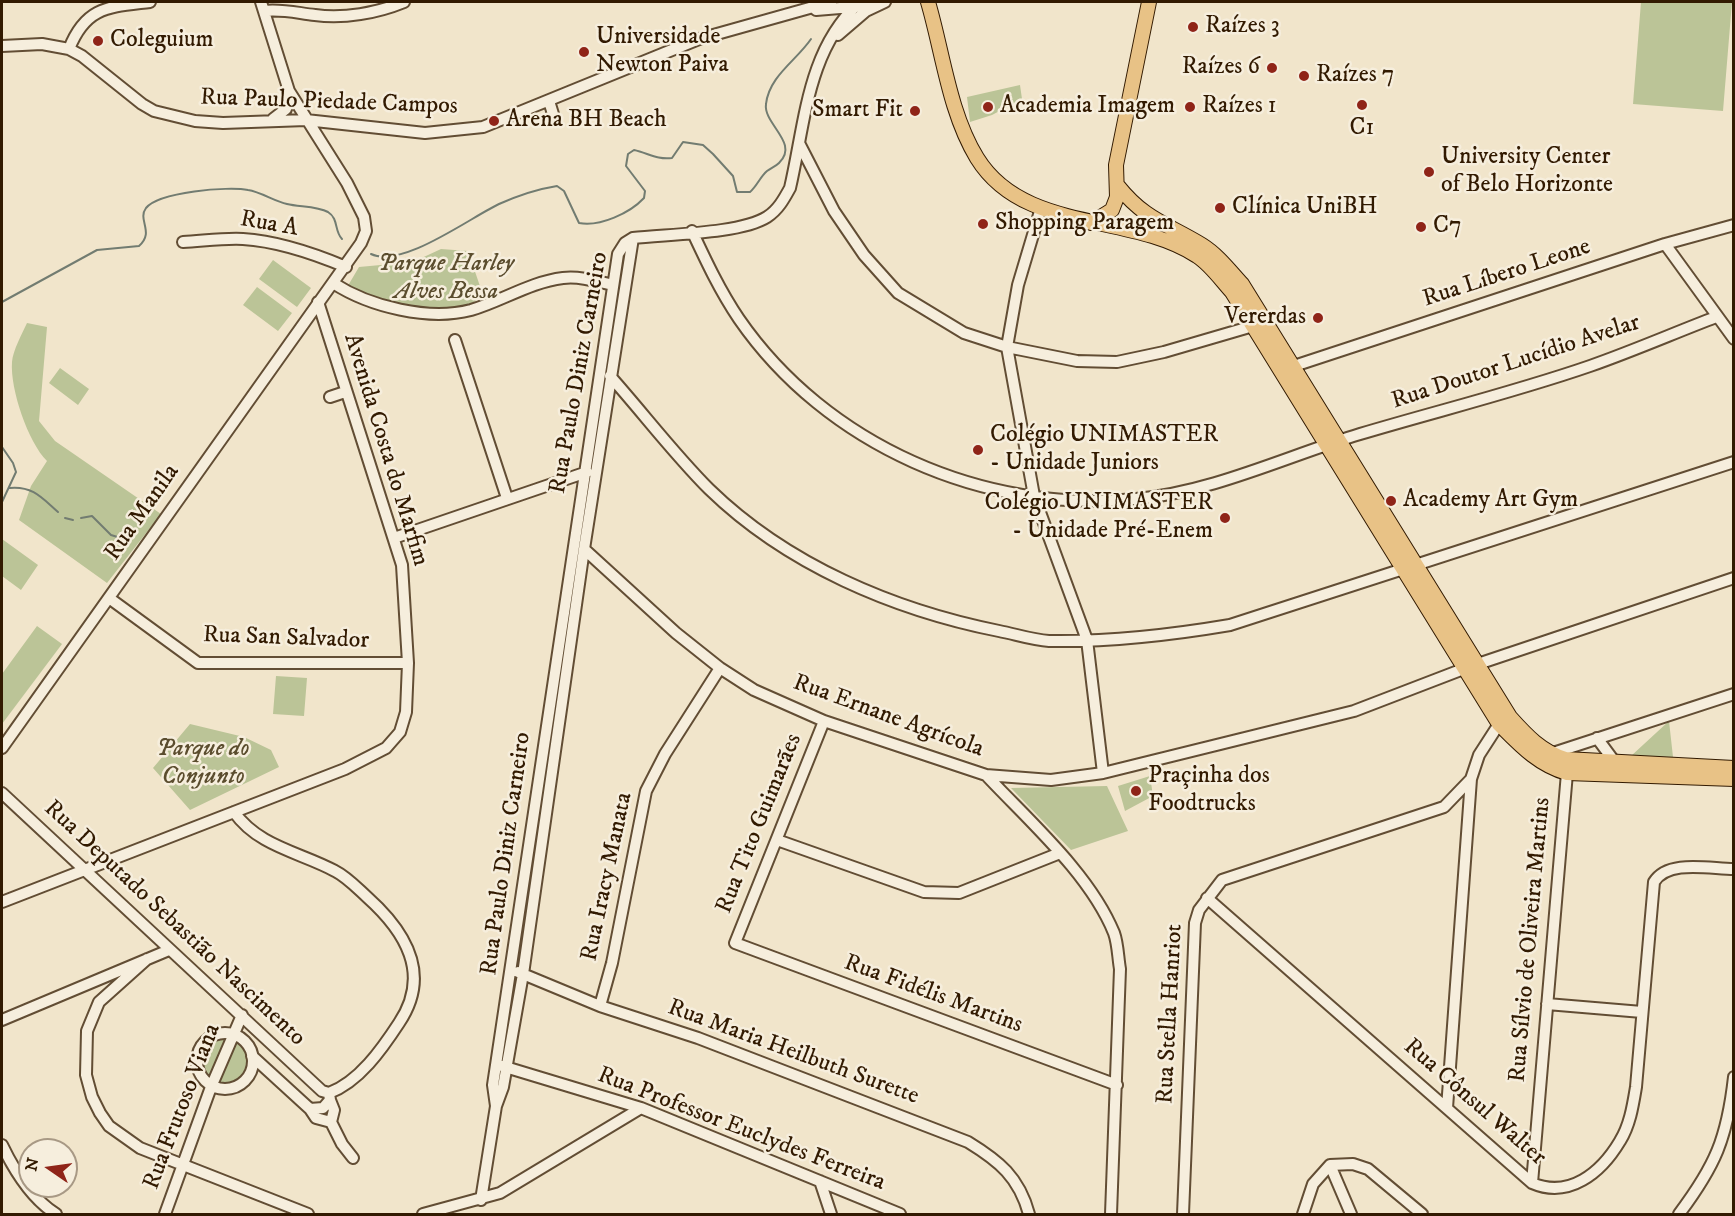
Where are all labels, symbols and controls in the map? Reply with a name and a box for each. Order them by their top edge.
place label: Raízes 3 [1205,13,1280,41]
marker: Raízes 3 [1186,20,1200,34]
place label: Universidade Newton Paiva [596,24,729,80]
place label: Coleguium [110,27,214,55]
marker: Coleguium [91,34,105,48]
marker: Universidade Newton Paiva [577,45,591,59]
place label: Raízes 6 [1182,54,1260,82]
marker: Raízes 6 [1265,61,1279,75]
place label: Raízes 7 [1316,62,1394,90]
marker: Raízes 7 [1297,69,1311,83]
street label: Rua Paulo Piedade Campos [200,84,458,122]
place label: Academia Imagem [1000,93,1175,121]
place label: Raízes 1 [1202,93,1277,121]
place label: Smart Fit [812,97,903,125]
marker: C1 [1355,98,1369,112]
marker: Academia Imagem [981,100,995,114]
marker: Raízes 1 [1183,100,1197,114]
marker: Smart Fit [908,104,922,118]
place label: Arena BH Beach [506,107,667,135]
marker: Arena BH Beach [487,114,501,128]
place label: C1 [1350,115,1374,143]
place label: University Center of Belo Horizonte [1441,144,1613,200]
marker: University Center of Belo Horizonte [1422,165,1436,179]
place label: Clínica UniBH [1232,194,1378,222]
marker: Clínica UniBH [1213,201,1227,215]
street label: Rua A [238,206,300,244]
place label: Shopping Paragem [995,210,1174,238]
place label: C7 [1433,213,1462,241]
marker: Shopping Paragem [976,217,990,231]
marker: C7 [1414,220,1428,234]
street label: Rua Líbero Leone [1420,233,1594,315]
street label: Rua Paulo Diniz Carneiro [545,250,615,496]
park label: Parque Harley Alves Bessa [378,251,514,307]
place label: Vererdas [1224,304,1306,332]
street label: Rua Doutor Lucídio Avelar [1388,309,1644,417]
marker: Vererdas [1311,311,1325,325]
street label: Avenida Costa do Marfim [336,330,434,570]
place label: Colégio UNIMASTER - Unidade Juniors [990,422,1218,478]
marker: Colégio UNIMASTER - Unidade Juniors [971,443,985,457]
street label: Rua Manila [99,459,187,567]
place label: Academy Art Gym [1403,487,1578,515]
place label: Colégio UNIMASTER - Unidade Pré-Enem [985,490,1213,546]
marker: Academy Art Gym [1384,494,1398,508]
marker: Colégio UNIMASTER - Unidade Pré-Enem [1218,511,1232,525]
street label: Rua San Salvador [202,622,370,656]
street label: Rua Ernane Agrícola [789,669,987,765]
street label: Rua Tito Guimarães [711,730,809,918]
street label: Rua Paulo Diniz Carneiro [476,731,538,977]
park label: Parque do Conjunto [157,736,249,792]
place label: Praçinha dos Foodtrucks [1148,763,1270,819]
marker: Praçinha dos Foodtrucks [1129,784,1143,798]
street label: Rua Iracy Manata [576,790,640,964]
street label: Rua Deputado Sebastião Nascimento [37,795,311,1053]
street label: Rua Sílvio de Oliveira Martins [1504,796,1558,1084]
street label: Rua Stella Hanriot [1152,923,1190,1105]
street label: Rua Fidélis Martins [840,949,1026,1041]
street label: Rua Maria Heilbuth Surette [663,994,923,1112]
street label: Rua Frutoso Viana [138,1020,228,1194]
street label: Rua Cônsul Walter [1397,1033,1551,1173]
street label: Rua Professor Euclydes Ferreira [593,1062,889,1198]
north arrow [18,1138,78,1198]
text: N [21,1156,44,1173]

